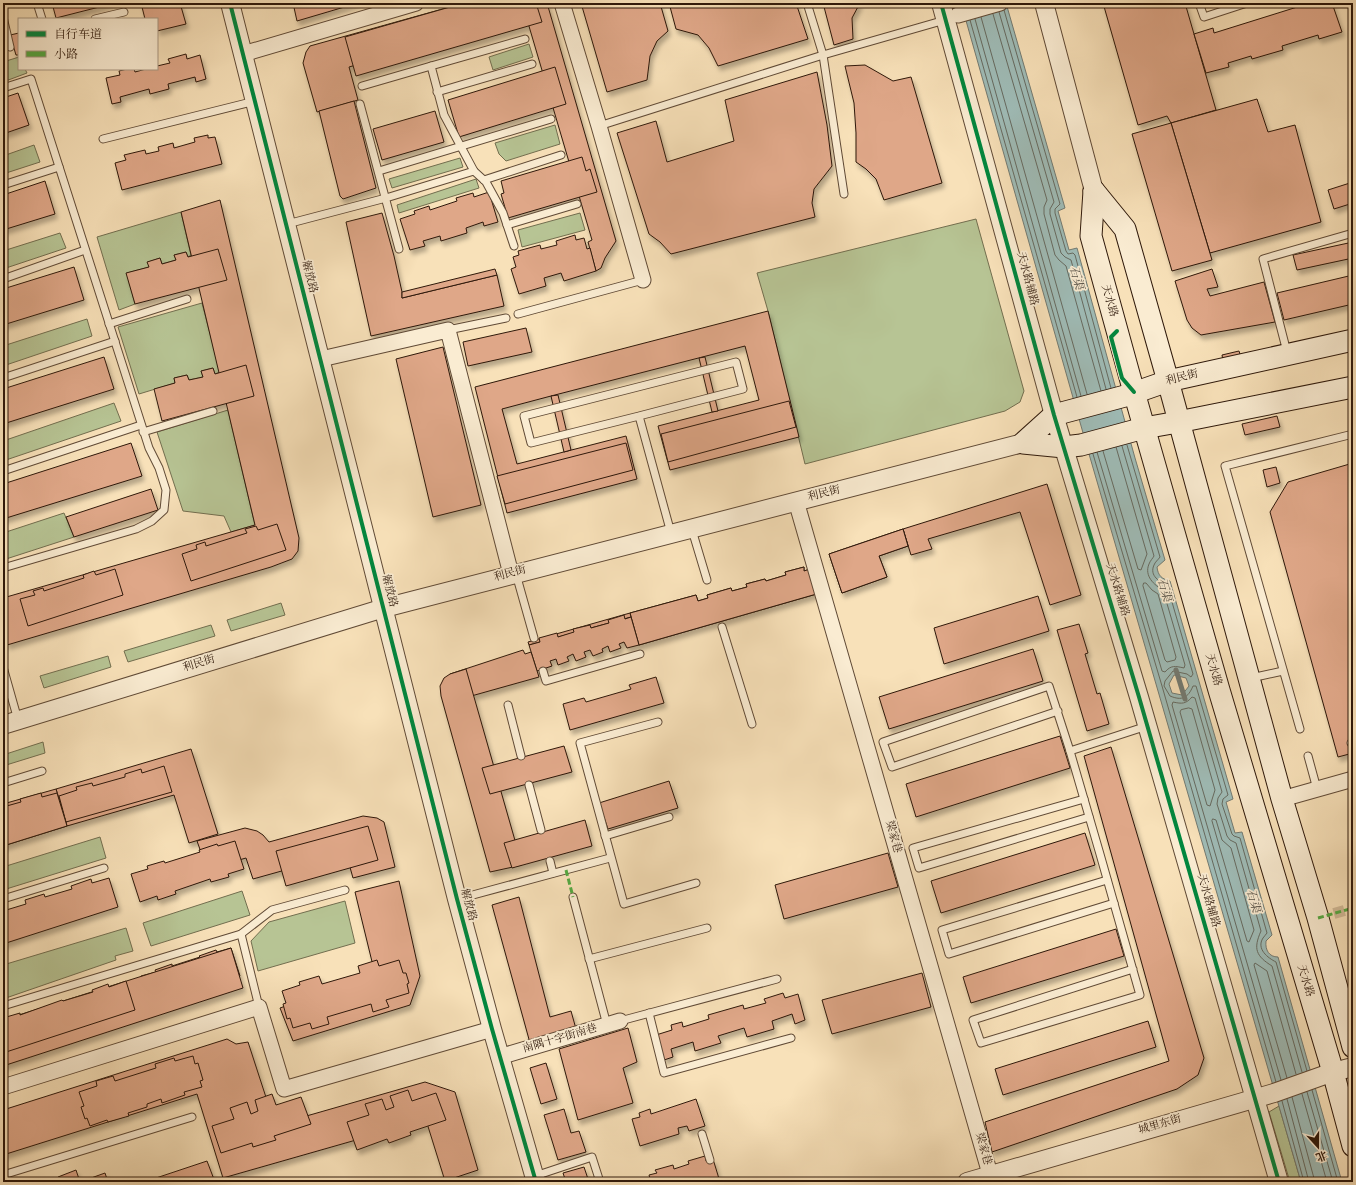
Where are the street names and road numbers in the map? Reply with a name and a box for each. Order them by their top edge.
street label: 天水路辅路 [1015,250,1041,307]
street label: 解放路 [300,259,320,294]
street label: 天水路 [1099,283,1121,318]
street label: 利民街 [1164,367,1199,387]
street label: 利民街 [806,483,841,503]
street label: 利民街 [492,562,527,584]
street label: 天水路辅路 [1104,562,1132,618]
street label: 解放路 [380,573,400,608]
street label: 利民街 [181,652,216,674]
street label: 天水路 [1203,652,1225,687]
street label: 梁家巷 [883,819,905,854]
street label: 天水路辅路 [1195,872,1223,929]
street label: 解放路 [458,887,480,922]
street label: 天水路 [1295,963,1317,998]
street label: 南隅十字街南巷 [521,1021,599,1055]
street label: 城里东街 [1137,1112,1183,1136]
street label: 梁家巷 [973,1131,995,1166]

